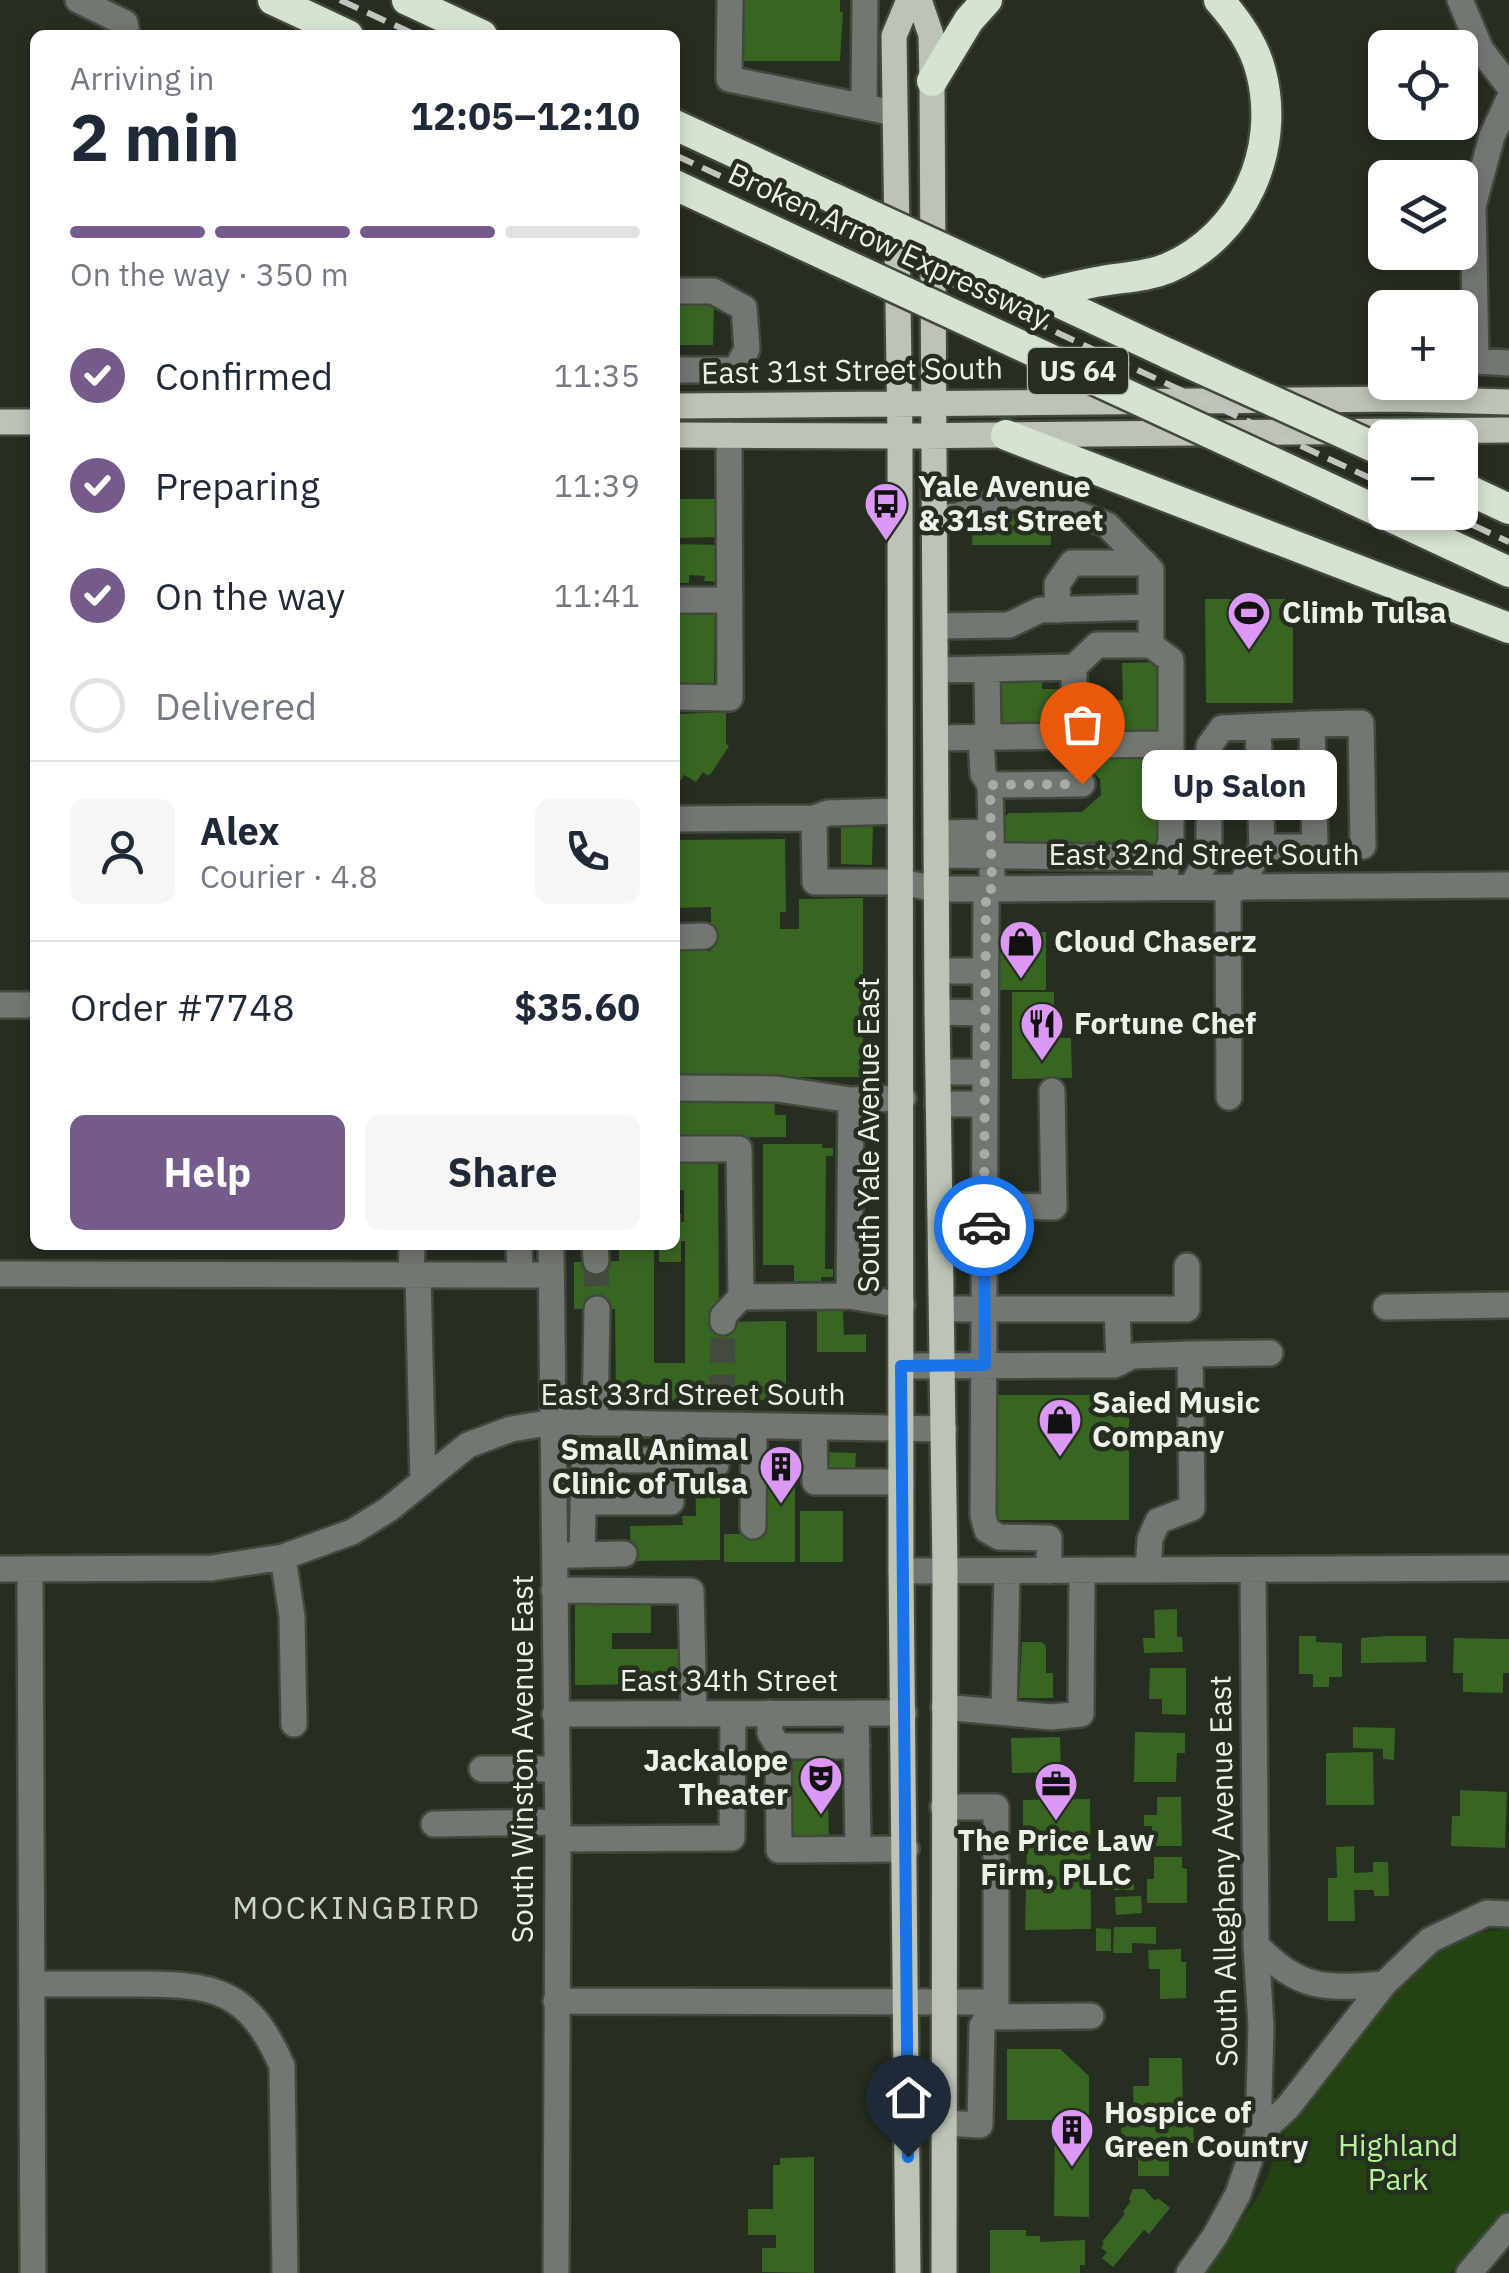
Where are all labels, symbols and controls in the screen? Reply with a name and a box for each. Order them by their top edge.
map controls [1368,30,1478,530]
button: locate [1368,30,1478,140]
text: Arriving in [70,57,215,99]
text: 12:05–12:10 [410,91,640,140]
text: 2 min [70,94,240,179]
street label: Broken Arrow Expressway [722,153,1057,336]
button: layers [1368,160,1478,270]
text: On the way · 350 m [70,253,349,295]
button: + [1368,290,1478,400]
street label: East 31st Street South [701,347,1003,392]
icon: check [70,348,125,403]
road number: US 64 [1028,348,1128,394]
text: Confirmed [155,351,333,400]
text: 11:35 [554,354,640,396]
button: − [1368,420,1478,530]
icon: check [70,458,125,513]
text: Preparing [155,461,320,510]
text: 11:39 [554,464,640,506]
place label: Yale Avenue & 31st Street [918,466,1103,539]
bus stop icon: Yale Avenue & 31st Street [863,481,909,542]
icon: check [70,568,125,623]
text: On the way [155,571,345,620]
text: 11:41 [554,574,640,616]
sports icon: Climb Tulsa [1226,590,1272,651]
place label: Climb Tulsa [1282,592,1447,631]
text: Delivered [155,681,317,730]
pin [1040,682,1125,785]
icon: bag [1055,697,1110,752]
callout: Up Salon [1142,749,1337,819]
text: Up Salon [1172,764,1307,806]
button: person [70,799,175,904]
button: phone [535,799,640,904]
text: Alex [200,806,280,855]
street label: East 32nd Street South [1048,834,1360,873]
text: Courier · 4.8 [200,855,378,897]
shop icon: Cloud Chaserz [998,919,1044,980]
place label: Cloud Chaserz [1054,921,1257,960]
street label: South Yale Avenue East [848,977,887,1293]
text: Order #7748 [70,982,295,1031]
text: $35.60 [514,982,640,1031]
restaurant icon: Fortune Chef [1019,1001,1065,1062]
place label: Fortune Chef [1074,1003,1256,1042]
button: Help [70,1115,345,1230]
button: Share [365,1115,640,1230]
courier [934,1176,1034,1276]
icon: car [957,1199,1012,1254]
street label: East 33rd Street South [540,1374,846,1413]
place label: Saied Music Company [1092,1382,1260,1455]
shop icon: Saied Music Company [1037,1397,1083,1458]
place label: Small Animal Clinic of Tulsa [552,1429,748,1502]
building icon: Small Animal Clinic of Tulsa [758,1444,804,1505]
street label: South Winston Avenue East [502,1575,541,1943]
street label: East 34th Street [620,1660,838,1699]
street label: South Allegheny Avenue East [1200,1675,1245,2067]
place label: Jackalope Theater [643,1740,788,1813]
theatre icon: Jackalope Theater [798,1755,844,1816]
office icon: The Price Law Firm, PLLC [1033,1761,1079,1822]
place label: The Price Law Firm, PLLC [958,1820,1154,1893]
district label: MOCKINGBIRD [232,1886,482,1928]
pin [866,2055,951,2158]
icon: home [881,2070,936,2125]
place label: Hospice of Green Country [1104,2092,1308,2165]
building icon: Hospice of Green Country [1049,2107,1095,2168]
park label: Highland Park [1338,2125,1458,2198]

